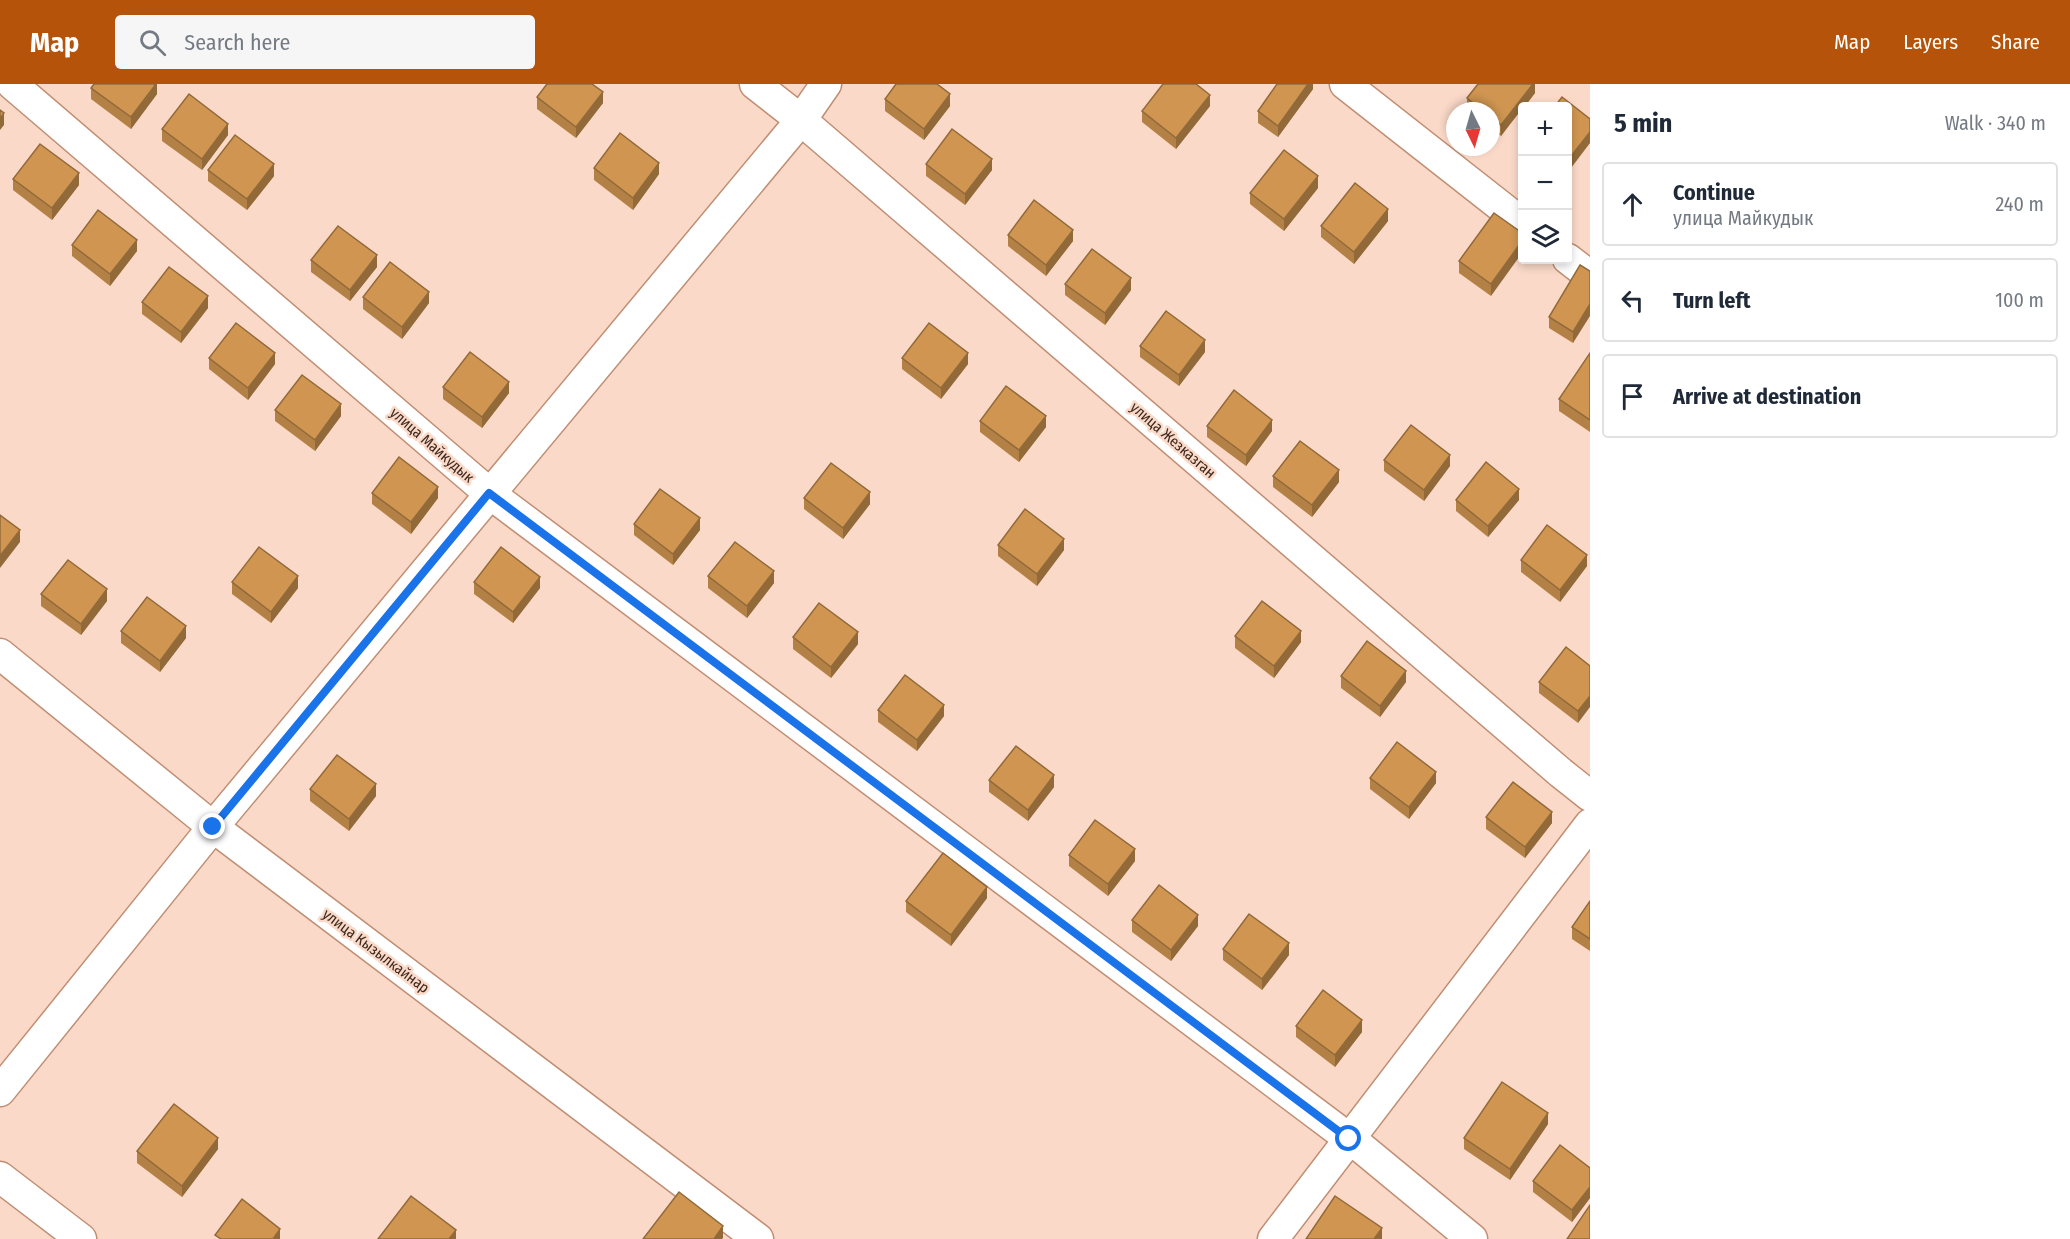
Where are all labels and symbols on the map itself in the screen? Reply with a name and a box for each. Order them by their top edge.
north arrow [1446,102,1500,156]
street label: улица Жезказган [1127,398,1219,482]
street label: улица Майкудык [386,404,478,486]
route end [199,813,225,839]
street label: улица Кызылкайнар [319,905,433,997]
route start [1335,1125,1361,1151]

